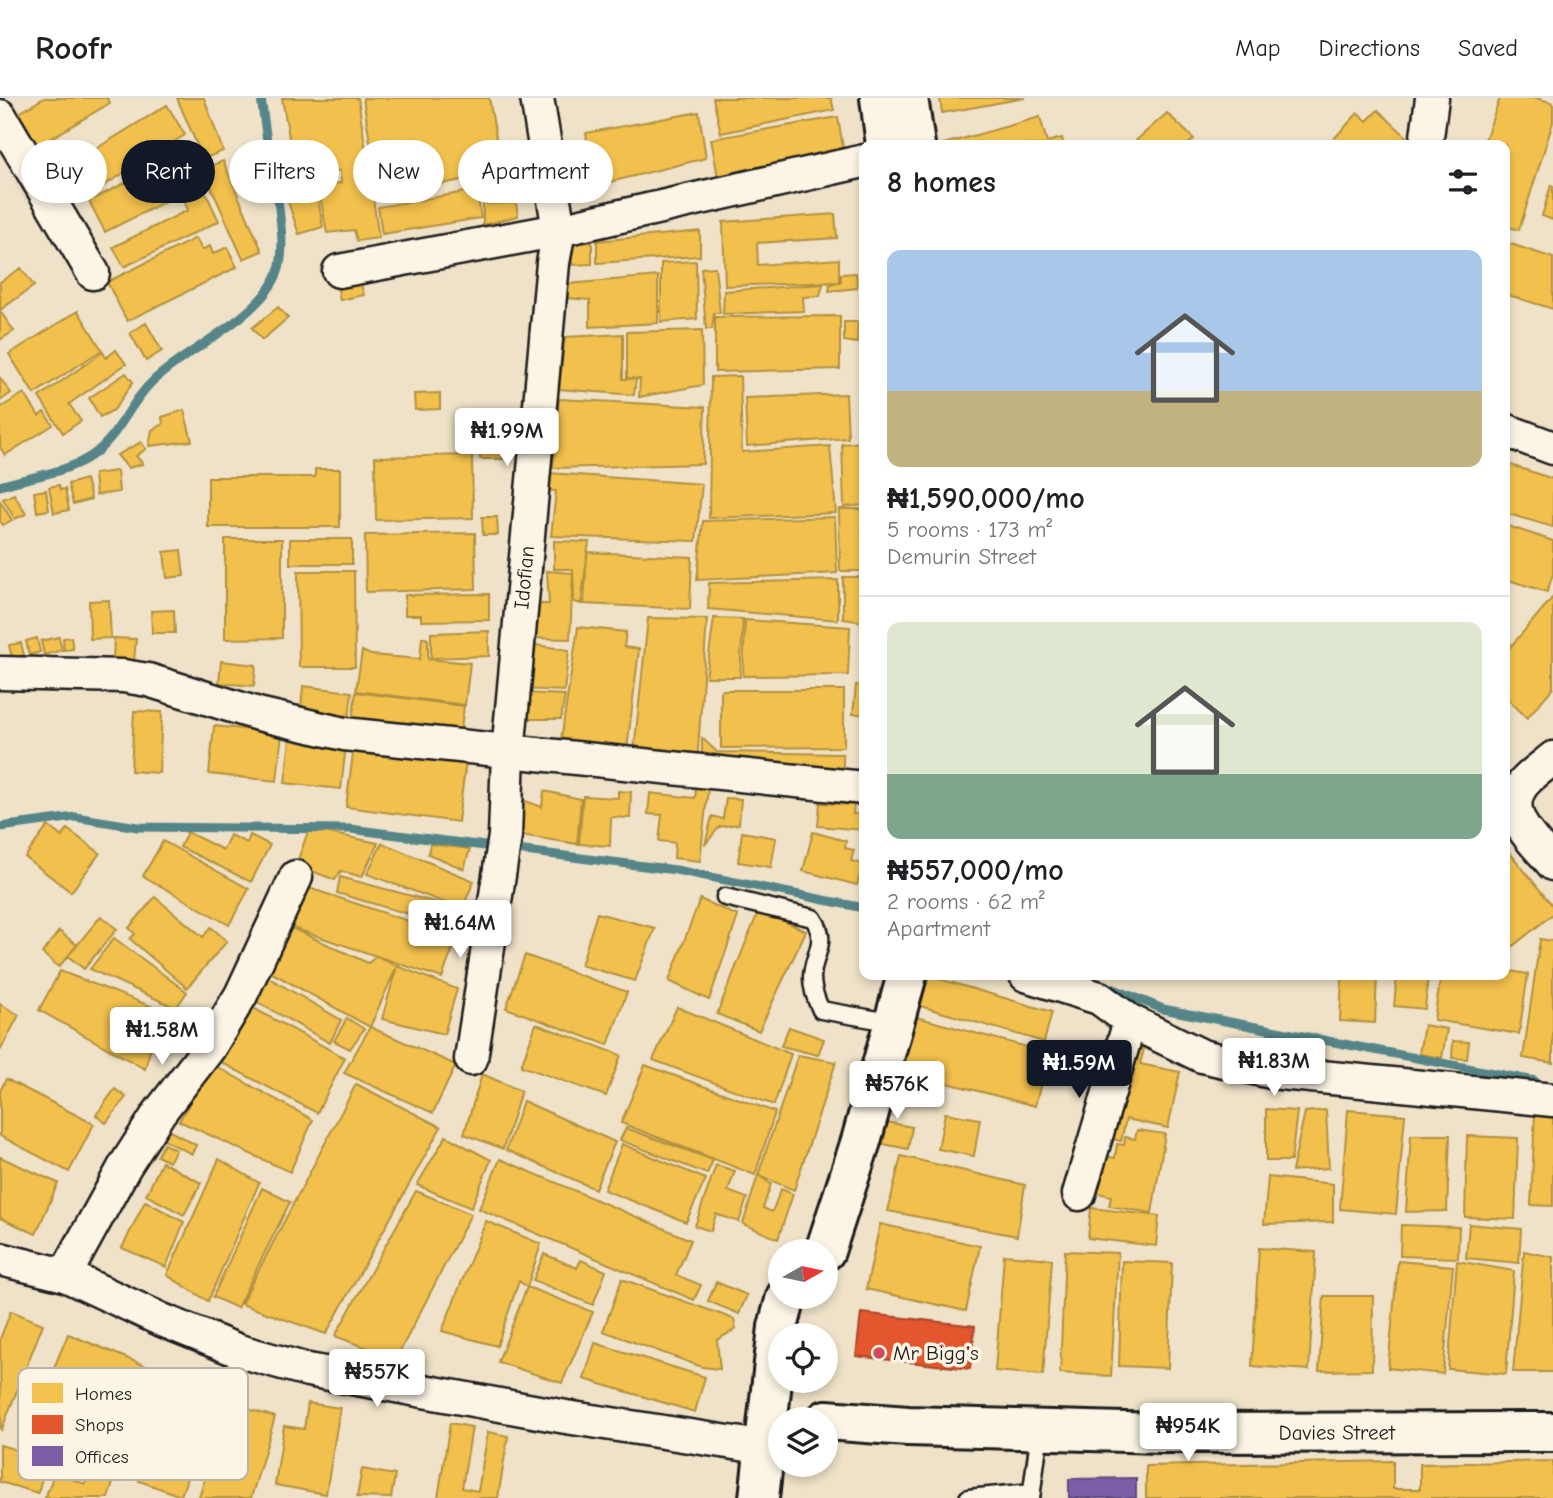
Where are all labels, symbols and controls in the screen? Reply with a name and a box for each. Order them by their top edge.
text: Roofr [35,29,112,67]
text: Map [1235,34,1281,62]
text: Directions [1319,34,1420,62]
text: Saved [1458,34,1518,62]
chip: Buy [21,140,107,203]
chip: Rent [121,140,215,203]
chip: Filters [229,140,339,203]
chip: New [353,140,444,203]
chip: Apartment [458,140,613,203]
icon: filters [1444,163,1482,201]
text: 8 homes [887,165,996,200]
icon: home [1122,295,1248,421]
pin: ₦1.99M [450,408,564,468]
text: ₦1.99M [471,417,543,444]
text: ₦1,590,000/mo [887,481,1085,516]
text: 5 rooms · 173 m² [887,516,1052,543]
text: Demurin Street [887,543,1036,570]
street label: Idofian [509,545,539,610]
icon: home [1122,667,1248,793]
text: ₦557,000/mo [887,853,1064,888]
text: 2 rooms · 62 m² [887,888,1045,915]
pin: ₦1.64M [403,900,517,960]
text: ₦1.64M [424,909,496,936]
text: Apartment [887,915,990,942]
pin: ₦1.58M [105,1007,219,1067]
text: ₦1.58M [126,1016,198,1043]
pin: ₦1.83M [1217,1038,1331,1098]
pin: ₦1.59M [1022,1040,1136,1100]
text: ₦1.83M [1238,1047,1310,1074]
text: ₦1.59M [1043,1049,1115,1076]
pin: ₦576K [848,1062,946,1121]
text: ₦576K [865,1070,929,1097]
north arrow [768,1239,838,1309]
map controls [768,1239,838,1477]
button: locate [768,1323,838,1393]
place label: Mr Bigg's [893,1341,979,1365]
marker: Mr Bigg's [871,1345,887,1361]
pin: ₦557K [328,1350,426,1409]
text: ₦557K [345,1358,409,1385]
legend [18,1368,248,1480]
text: Homes [75,1383,132,1405]
pin: ₦954K [1139,1404,1237,1463]
button: layers [768,1407,838,1477]
text: ₦954K [1156,1412,1220,1439]
text: Shops [75,1414,124,1436]
street label: Davies Street [1278,1420,1396,1445]
text: Offices [75,1446,129,1468]

